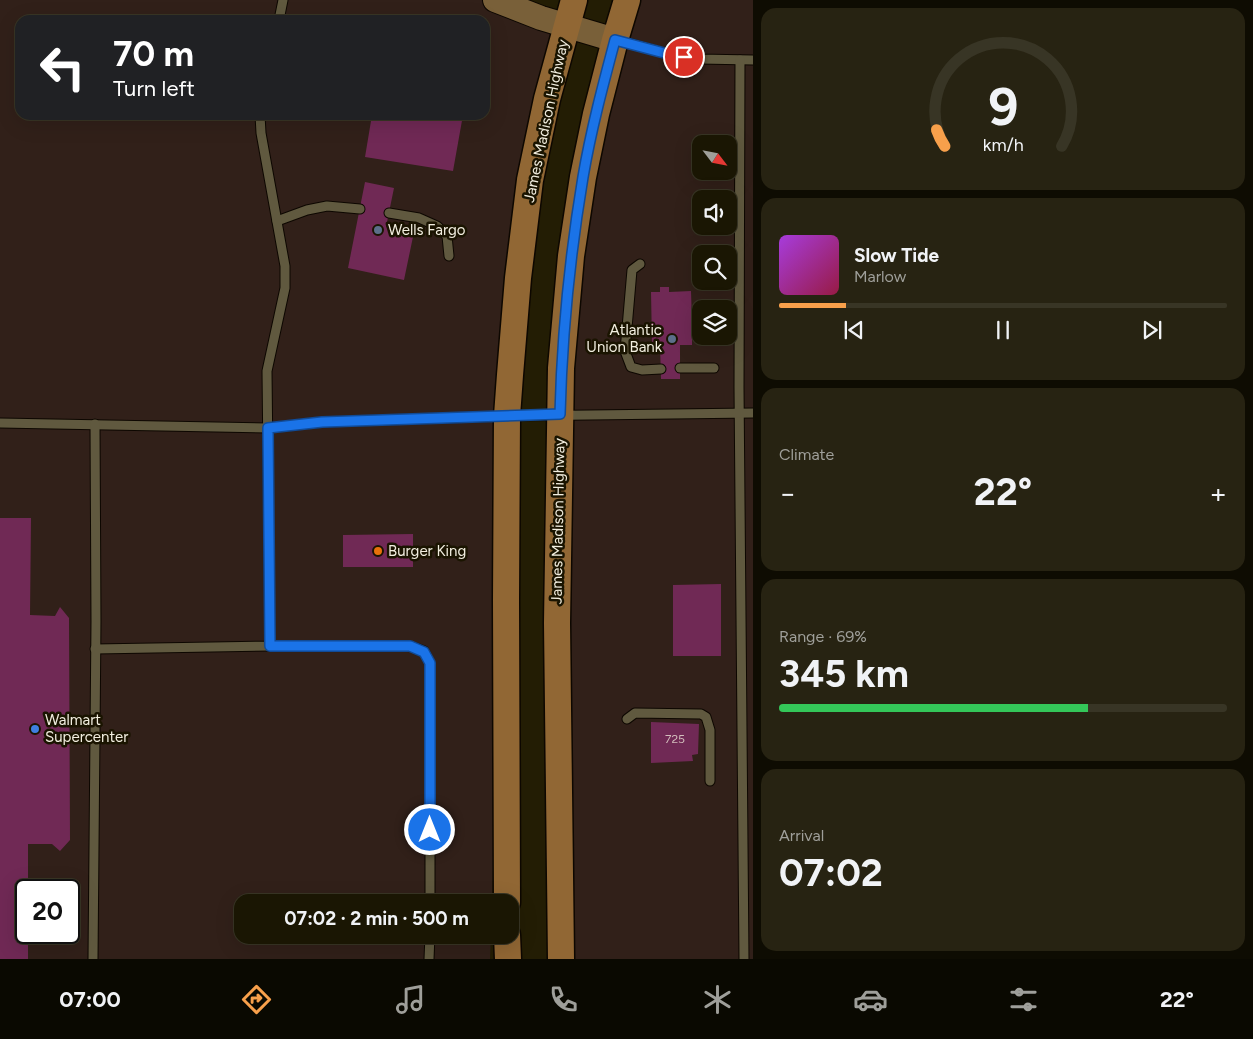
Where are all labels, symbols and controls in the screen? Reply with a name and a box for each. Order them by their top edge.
text: 70 m [113,33,194,75]
icon: left [30,35,95,100]
pin [663,36,705,78]
street label: James Madison Highway [520,38,572,204]
icon: arrive [670,43,698,71]
text: Turn left [113,75,195,102]
text: 9 [988,76,1018,138]
text: km/h [983,134,1023,155]
north arrow [692,135,738,180]
map controls [692,135,737,345]
button: sound [692,190,737,235]
place label: Wells Fargo [388,221,466,239]
marker: Wells Fargo [372,224,384,236]
text: Slow Tide [854,244,939,267]
button: search [692,245,737,290]
text: Marlow [854,267,906,286]
button: layers [692,300,737,345]
icon: previous [840,316,868,344]
icon: pause [989,316,1017,344]
icon: next [1138,316,1166,344]
place label: Atlantic Union Bank [586,321,663,356]
marker: Atlantic Union Bank [666,333,678,345]
street label: James Madison Highway [548,438,568,604]
text: Climate [779,445,834,464]
text: 22° [974,469,1032,515]
text: − [779,476,796,510]
text: + [1210,476,1227,510]
place label: Burger King [388,542,466,560]
marker: Burger King [372,545,384,557]
text: Range · 69% [779,627,867,646]
text: 345 km [779,651,909,697]
place label: Walmart Supercenter [45,711,128,746]
marker: Walmart Supercenter [29,723,41,735]
house number: 725 [665,732,685,746]
position arrow [403,803,455,855]
text: Arrival [779,826,824,845]
text: 07:02 [779,850,883,896]
speed limit sign: 20 [15,879,80,944]
text: 07:02 · 2 min · 500 m [284,907,469,930]
icon: directions [239,982,274,1017]
icon: music [393,982,428,1017]
icon: phone [546,982,581,1017]
icon: climate [700,982,735,1017]
icon: car [853,982,888,1017]
icon: filters [1006,982,1041,1017]
text: 07:00 [59,986,121,1013]
text: 22° [1160,986,1194,1013]

